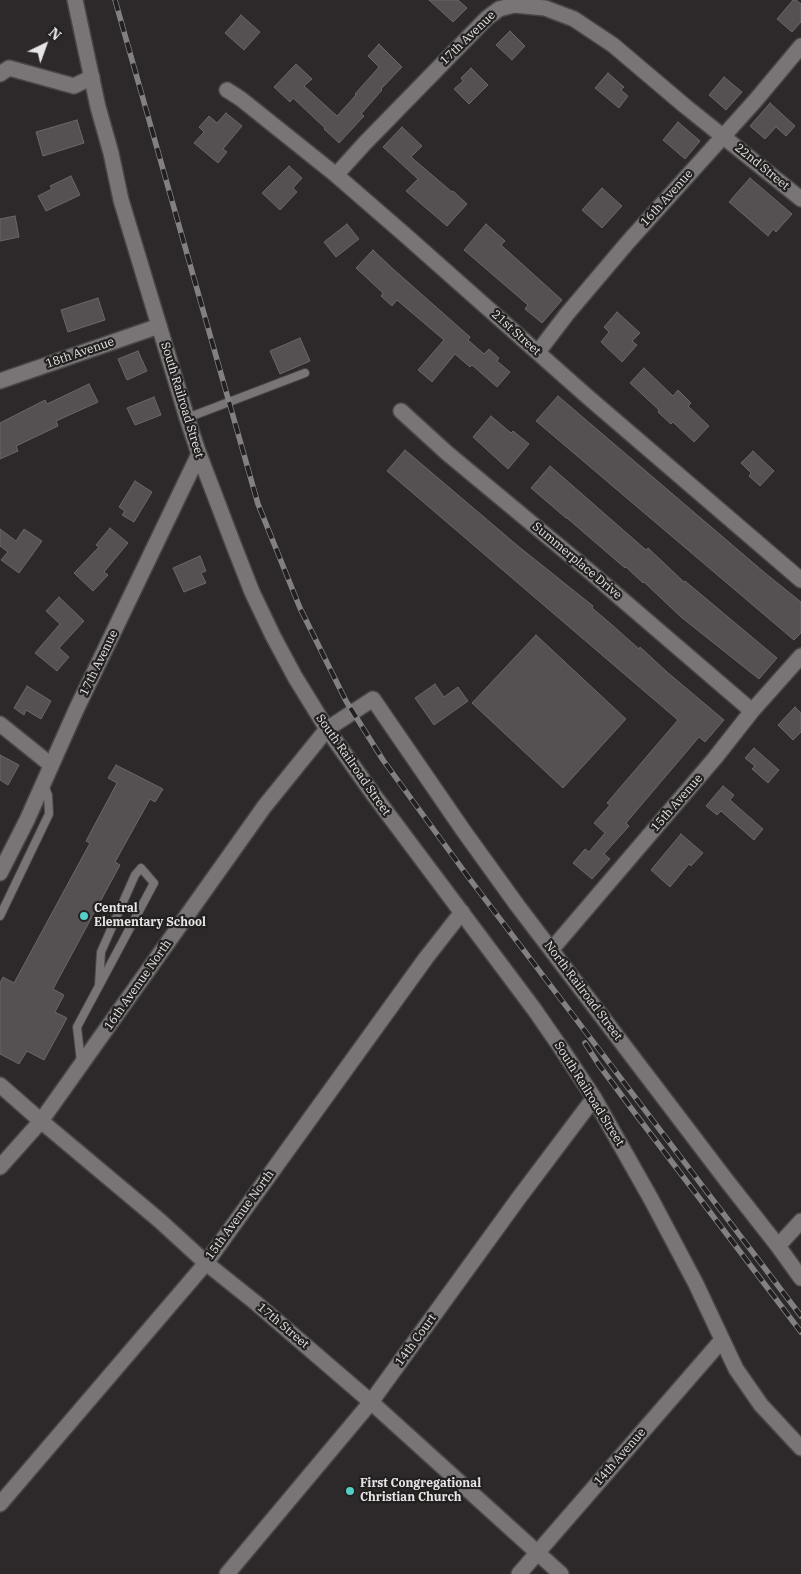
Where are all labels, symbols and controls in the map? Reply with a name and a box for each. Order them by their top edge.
street label: 17th Avenue [437,8,499,68]
north arrow [20,20,70,70]
text: N [45,23,65,44]
street label: 22nd Street [732,141,792,193]
street label: 16th Avenue [638,167,696,229]
street label: 21st Street [489,307,543,359]
street label: 18th Avenue [44,335,116,371]
street label: South Railroad Street [158,340,206,460]
street label: Summerplace Drive [529,519,625,603]
street label: 17th Avenue [77,628,121,698]
street label: South Railroad Street [313,712,393,818]
street label: 15th Avenue [648,771,706,835]
place label: Central Elementary School [94,902,206,930]
marker: Central Elementary School [78,910,90,922]
street label: 16th Avenue North [101,937,175,1033]
street label: North Railroad Street [541,939,625,1043]
street label: South Railroad Street [551,1039,627,1149]
street label: 15th Avenue North [203,1167,277,1263]
street label: 17th Street [254,1300,312,1352]
street label: 14th Court [392,1311,440,1369]
street label: 14th Avenue [591,1425,649,1489]
place label: First Congregational Christian Church [360,1477,481,1505]
marker: First Congregational Christian Church [344,1485,356,1497]

